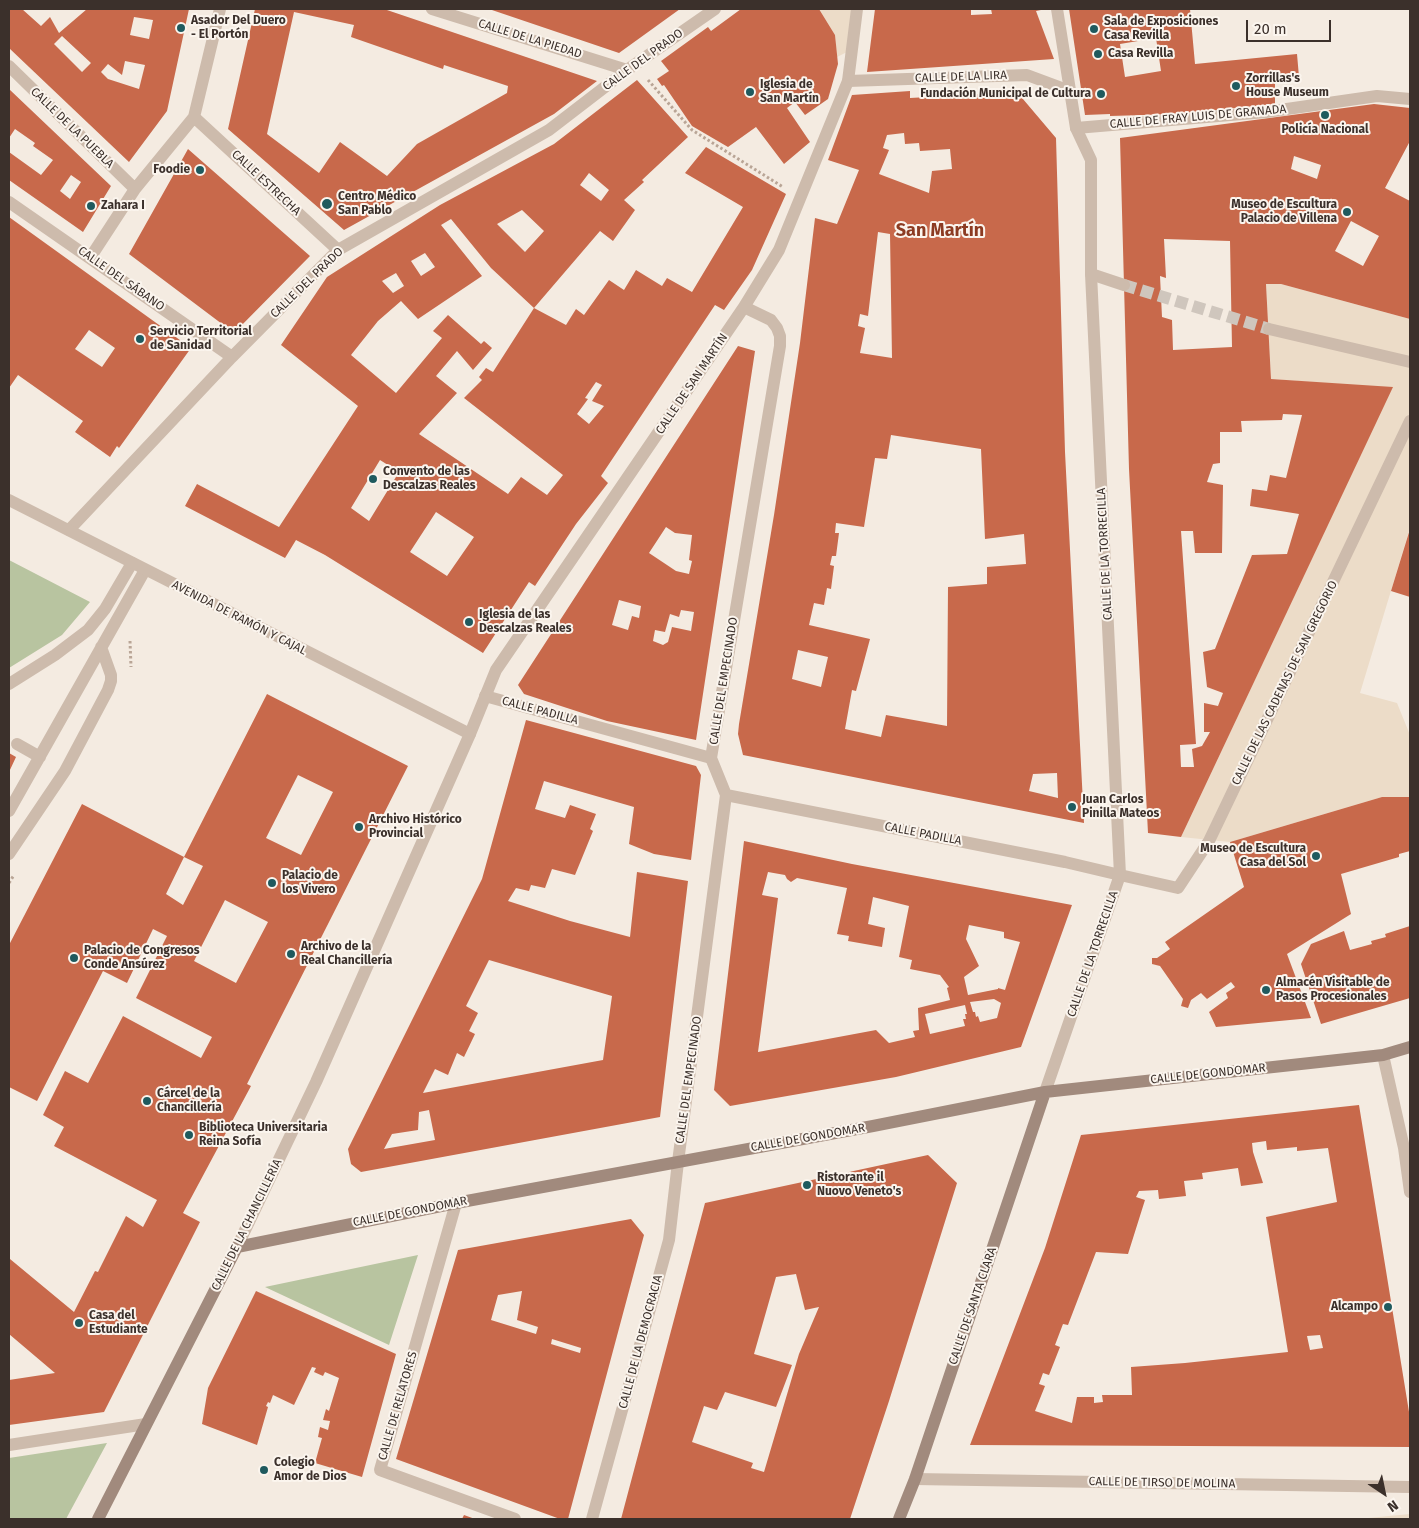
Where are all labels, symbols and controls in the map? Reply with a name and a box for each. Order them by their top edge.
scale bar [1249,10,1334,42]
place label: Asador Del Duero - El Portón [191,14,286,42]
place label: Sala de Exposiciones Casa Revilla [1104,15,1218,43]
street label: CALLE DE LA PIEDAD [476,16,584,62]
text: 20 m [1254,20,1287,38]
marker: Asador Del Duero - El Portón [175,22,187,34]
marker: Sala de Exposiciones Casa Revilla [1088,23,1100,35]
street label: CALLE DEL PRADO [600,26,686,94]
place label: Casa Revilla [1108,47,1173,61]
marker: Casa Revilla [1092,48,1104,60]
street label: CALLE DE LA LIRA [915,68,1007,86]
place label: Zorrillas's House Museum [1246,72,1329,100]
place label: Iglesia de San Martín [760,78,819,106]
marker: Zorrillas's House Museum [1230,80,1242,92]
street label: CALLE DE LA PUEBLA [27,85,117,171]
marker: Iglesia de San Martín [744,86,756,98]
place label: Fundación Municipal de Cultura [920,87,1091,101]
marker: Fundación Municipal de Cultura [1095,88,1107,100]
street label: CALLE DE FRAY LUIS DE GRANADA [1109,102,1287,132]
marker: Policía Nacional [1319,109,1331,121]
place label: Policía Nacional [1282,123,1368,137]
street label: CALLE ESTRECHA [228,147,304,219]
place label: Foodie [153,163,190,177]
marker: Foodie [194,164,206,176]
place label: Centro Médico San Pablo [338,190,416,218]
marker: Centro Médico San Pablo [320,197,334,211]
place label: Museo de Escultura Palacio de Villena [1231,198,1337,226]
place label: Zahara I [101,199,145,213]
marker: Zahara I [85,200,97,212]
marker: Museo de Escultura Palacio de Villena [1341,206,1353,218]
district label: San Martín [896,220,984,242]
street label: CALLE DEL SÁBANO [75,244,167,314]
street label: CALLE DEL PRADO [268,245,346,321]
place label: Servicio Territorial de Sanidad [150,325,252,353]
street label: CALLE DE SAN MARTÍN [653,331,731,437]
marker: Servicio Territorial de Sanidad [134,333,146,345]
place label: Convento de las Descalzas Reales [383,465,476,493]
marker: Convento de las Descalzas Reales [367,473,379,485]
street label: CALLE DE LA TORRECILLA [1094,487,1116,621]
street label: AVENIDA DE RAMÓN Y CAJAL [169,578,309,658]
street label: CALLE DE LAS CADENAS DE SAN GREGORIO [1229,578,1341,788]
place label: Iglesia de las Descalzas Reales [479,608,572,636]
marker: Iglesia de las Descalzas Reales [463,616,475,628]
street label: CALLE DEL EMPECINADO [707,616,741,746]
street label: CALLE PADILLA [500,694,580,728]
place label: Juan Carlos Pinilla Mateos [1082,793,1159,821]
marker: Juan Carlos Pinilla Mateos [1066,801,1078,813]
place label: Archivo Histórico Provincial [369,813,462,841]
street label: CALLE PADILLA [883,819,963,849]
marker: Archivo Histórico Provincial [353,821,365,833]
place label: Museo de Escultura Casa del Sol [1200,842,1306,870]
marker: Museo de Escultura Casa del Sol [1310,850,1322,862]
place label: Palacio de los Vivero [282,869,338,897]
marker: Palacio de los Vivero [266,877,278,889]
street label: CALLE DE LA TORRECILLA [1065,889,1121,1019]
place label: Archivo de la Real Chancillería [301,940,392,968]
place label: Palacio de Congresos Conde Ansúrez [84,944,200,972]
marker: Archivo de la Real Chancillería [285,948,297,960]
marker: Palacio de Congresos Conde Ansúrez [68,952,80,964]
place label: Almacén Visitable de Pasos Procesionales [1276,976,1390,1004]
marker: Almacén Visitable de Pasos Procesionales [1260,984,1272,996]
street label: CALLE DEL EMPECINADO [673,1015,705,1145]
street label: CALLE DE GONDOMAR [1150,1061,1266,1087]
place label: Cárcel de la Chancillería [157,1087,222,1115]
marker: Cárcel de la Chancillería [141,1095,153,1107]
place label: Biblioteca Universitaria Reina Sofía [199,1121,327,1149]
street label: CALLE DE GONDOMAR [750,1121,866,1155]
marker: Biblioteca Universitaria Reina Sofía [183,1129,195,1141]
street label: CALLE DE LA CHANCILLERÍA [209,1157,285,1293]
place label: Ristorante il Nuovo Veneto's [817,1171,901,1199]
marker: Ristorante il Nuovo Veneto's [801,1179,813,1191]
street label: CALLE DE GONDOMAR [352,1194,468,1230]
street label: CALLE DE SANTA CLARA [946,1245,1000,1367]
street label: CALLE DE LA DEMOCRACIA [616,1273,666,1411]
place label: Alcampo [1331,1300,1378,1314]
marker: Alcampo [1382,1301,1394,1313]
place label: Casa del Estudiante [89,1309,148,1337]
marker: Casa del Estudiante [73,1317,85,1329]
street label: CALLE DE RELATORES [376,1350,420,1462]
place label: Colegio Amor de Dios [274,1456,347,1484]
marker: Colegio Amor de Dios [258,1464,270,1476]
north arrow [1359,1468,1409,1518]
street label: CALLE DE TIRSO DE MOLINA [1088,1475,1236,1491]
text: N [1384,1496,1401,1515]

